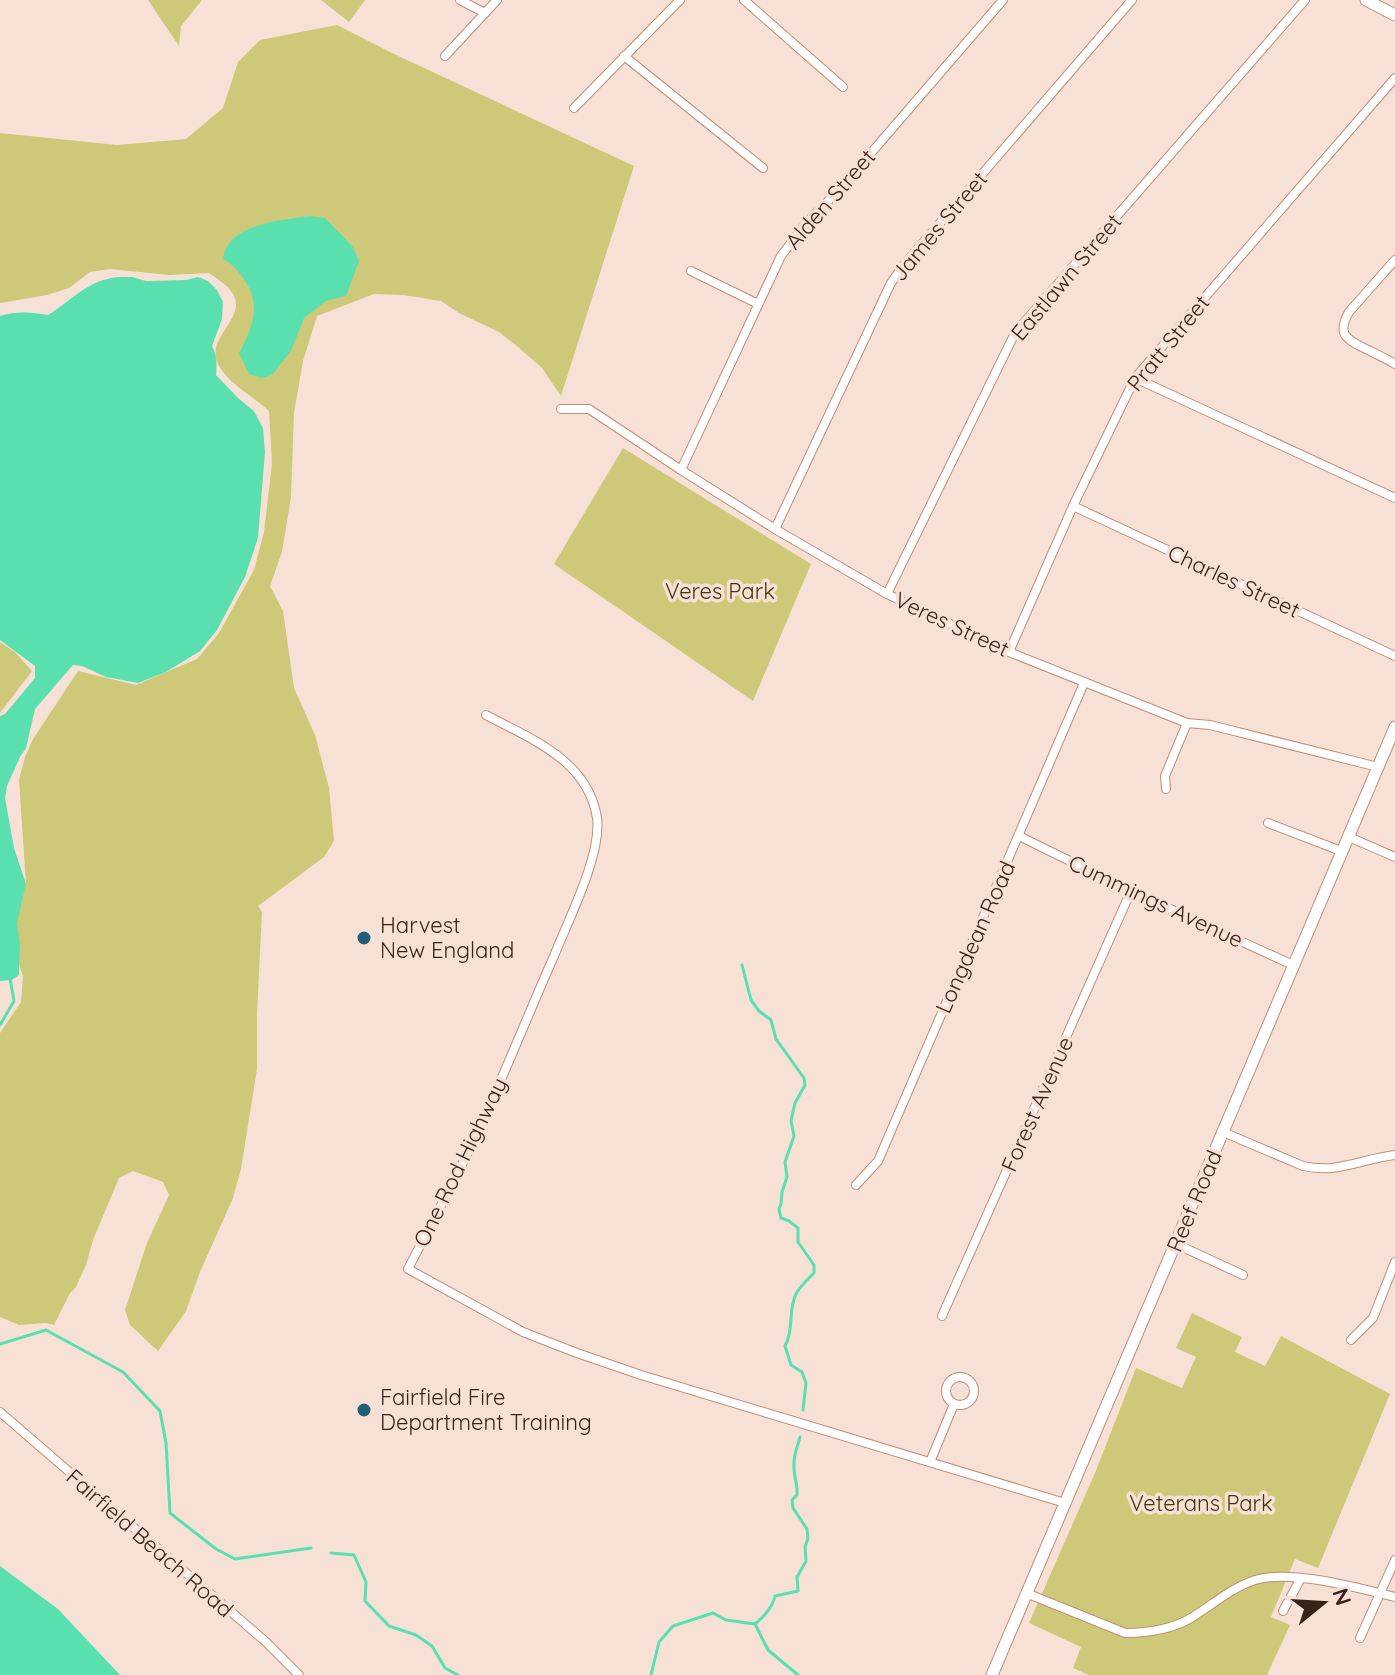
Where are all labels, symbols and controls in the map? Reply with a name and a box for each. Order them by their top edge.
street label: Alden Street [779,143,881,255]
street label: James Street [885,165,993,287]
street label: Eastlawn Street [1005,208,1127,346]
street label: Pratt Street [1121,289,1215,397]
street label: Charles Street [1164,538,1304,624]
park label: Veres Park [665,577,775,605]
street label: Veres Street [890,585,1014,663]
street label: Cummings Avenue [1064,848,1248,954]
street label: Longdean Road [929,857,1021,1017]
place label: Harvest New England [380,911,514,964]
marker: Harvest New England [355,929,373,947]
street label: Forest Avenue [995,1032,1079,1176]
street label: One Rod Highway [407,1073,513,1251]
street label: Reef Road [1160,1146,1228,1256]
place label: Fairfield Fire Department Training [380,1383,592,1436]
marker: Fairfield Fire Department Training [355,1401,373,1419]
street label: Fairfield Beach Road [61,1463,239,1623]
park label: Veterans Park [1129,1489,1273,1517]
north arrow [1283,1563,1363,1643]
text: N [1326,1585,1358,1609]

